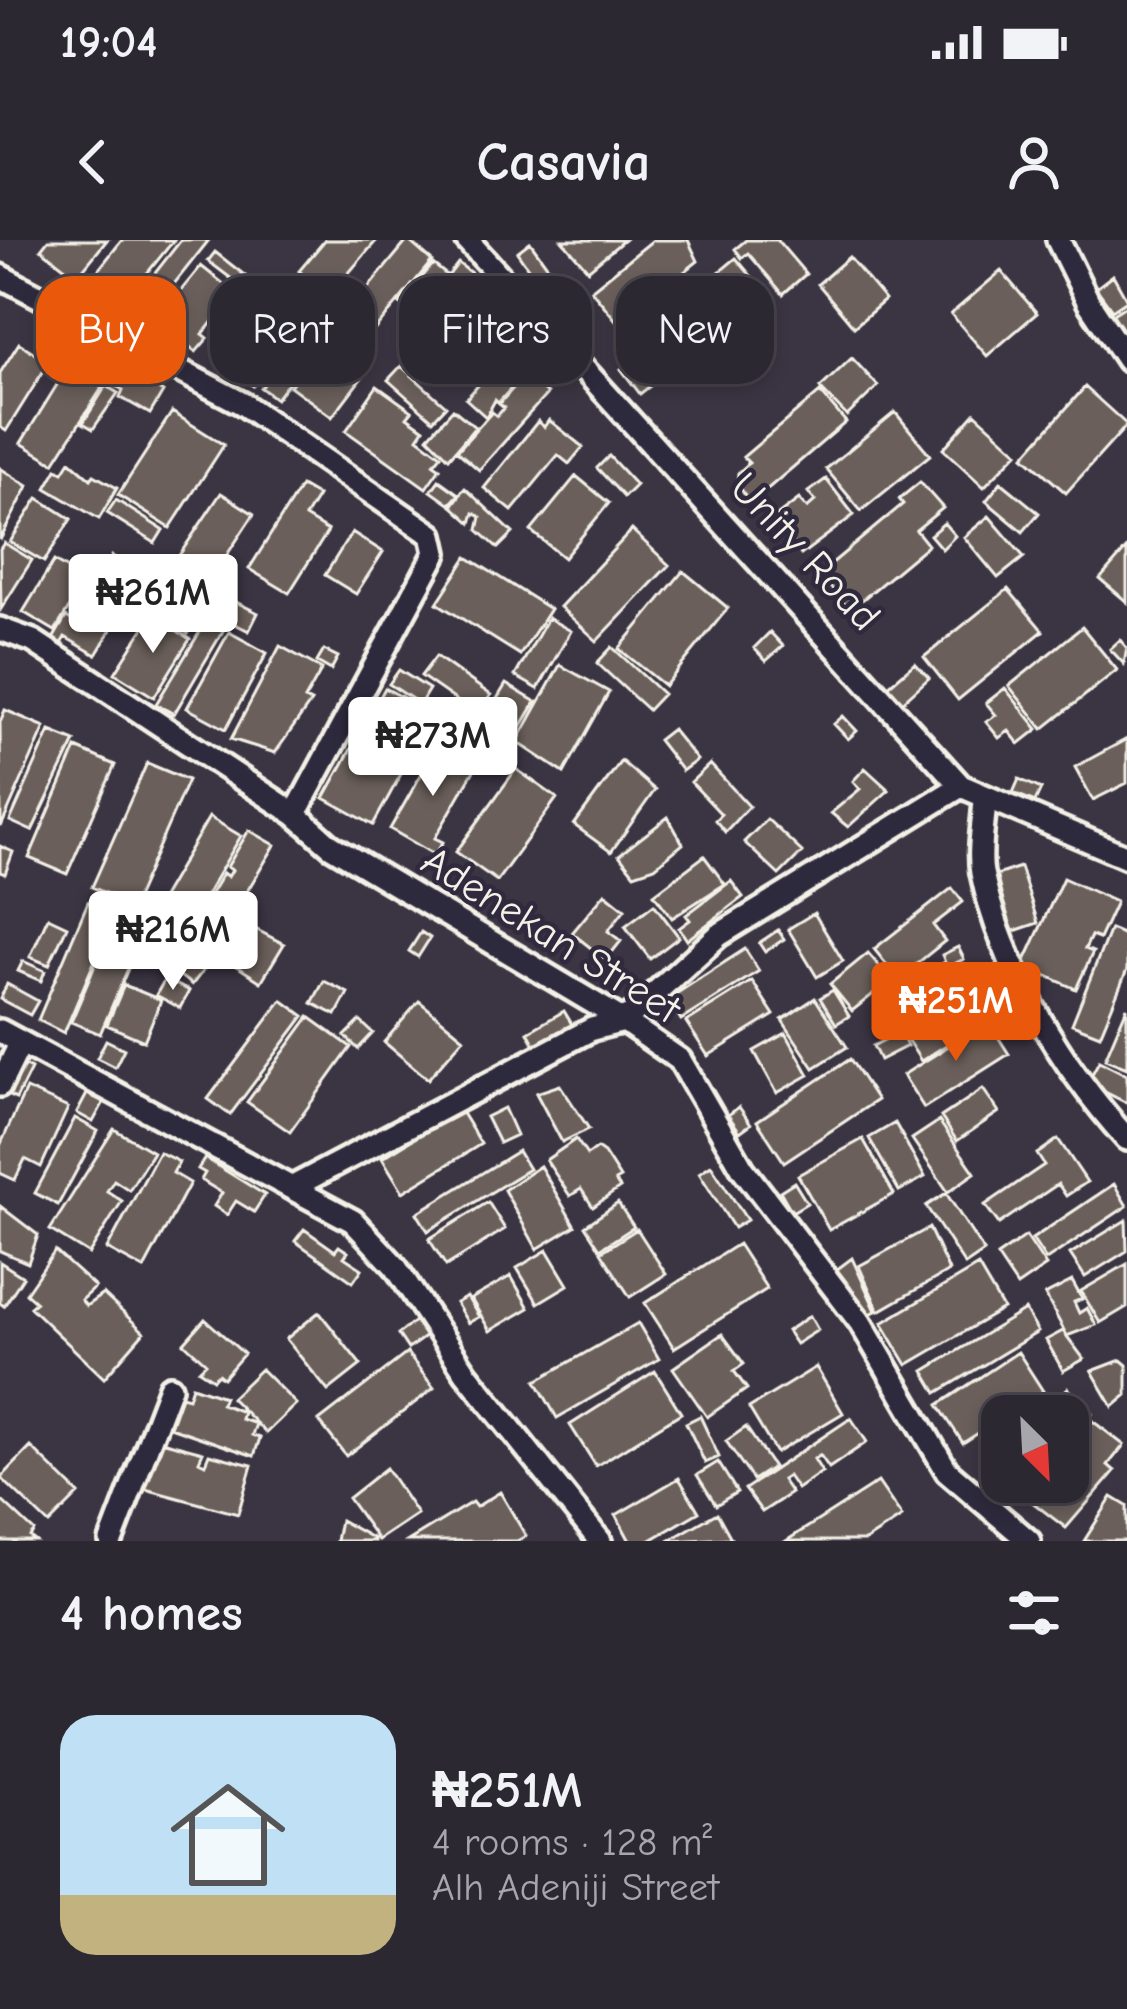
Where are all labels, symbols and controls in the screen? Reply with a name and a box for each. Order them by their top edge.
text: 19:04 [60,16,157,68]
icon: back [60,129,126,195]
icon: person [1001,129,1067,195]
text: Casavia [477,131,650,194]
chip: Buy [36,276,186,384]
chip: Rent [210,276,375,384]
chip: Filters [399,276,592,384]
chip: New [616,276,774,384]
street label: Unity Road [720,463,890,641]
pin: ₦261M [69,554,237,656]
text: ₦261M [96,570,210,615]
pin: ₦273M [349,697,517,799]
text: ₦273M [375,713,491,758]
street label: Adenekan Street [413,836,691,1035]
pin: ₦216M [89,891,257,993]
text: ₦216M [116,907,230,952]
pin: ₦251M [872,962,1040,1064]
text: ₦251M [898,978,1014,1023]
north arrow [981,1395,1089,1503]
map controls [981,1395,1089,1503]
icon: filters [1001,1580,1067,1646]
text: 4 homes [60,1584,243,1643]
text: ₦251M [432,1761,582,1820]
icon: home [156,1763,300,1907]
text: 4 rooms · 128 m² [432,1820,712,1865]
text: Alh Adeniji Street [432,1865,719,1910]

